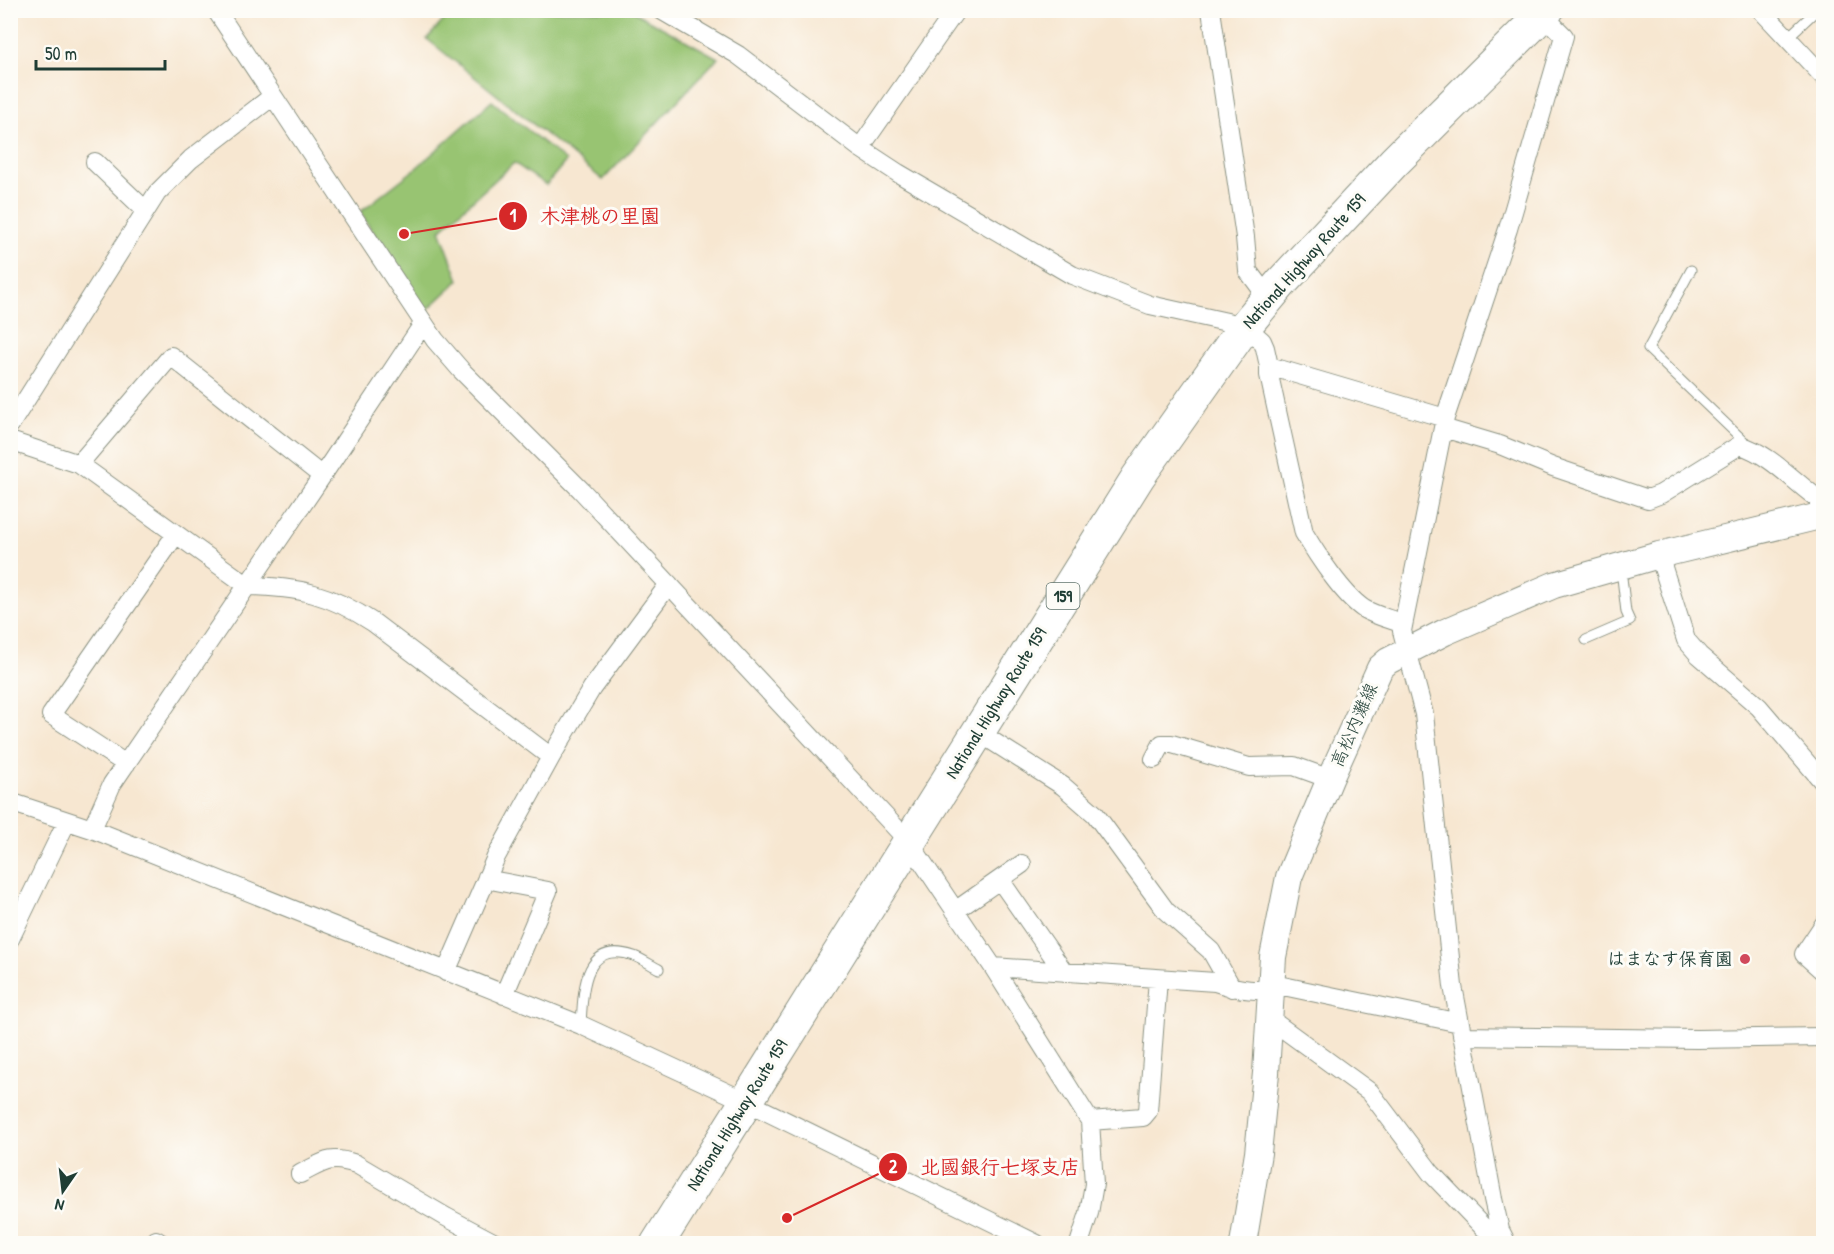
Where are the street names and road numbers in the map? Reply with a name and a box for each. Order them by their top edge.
street label: National Highway Route 159 [1236,187,1371,334]
road number: 159 [1046,583,1080,609]
street label: National Highway Route 159 [939,622,1053,783]
street label: 高松内灘線 [1324,679,1383,771]
street label: National Highway Route 159 [680,1034,794,1195]

